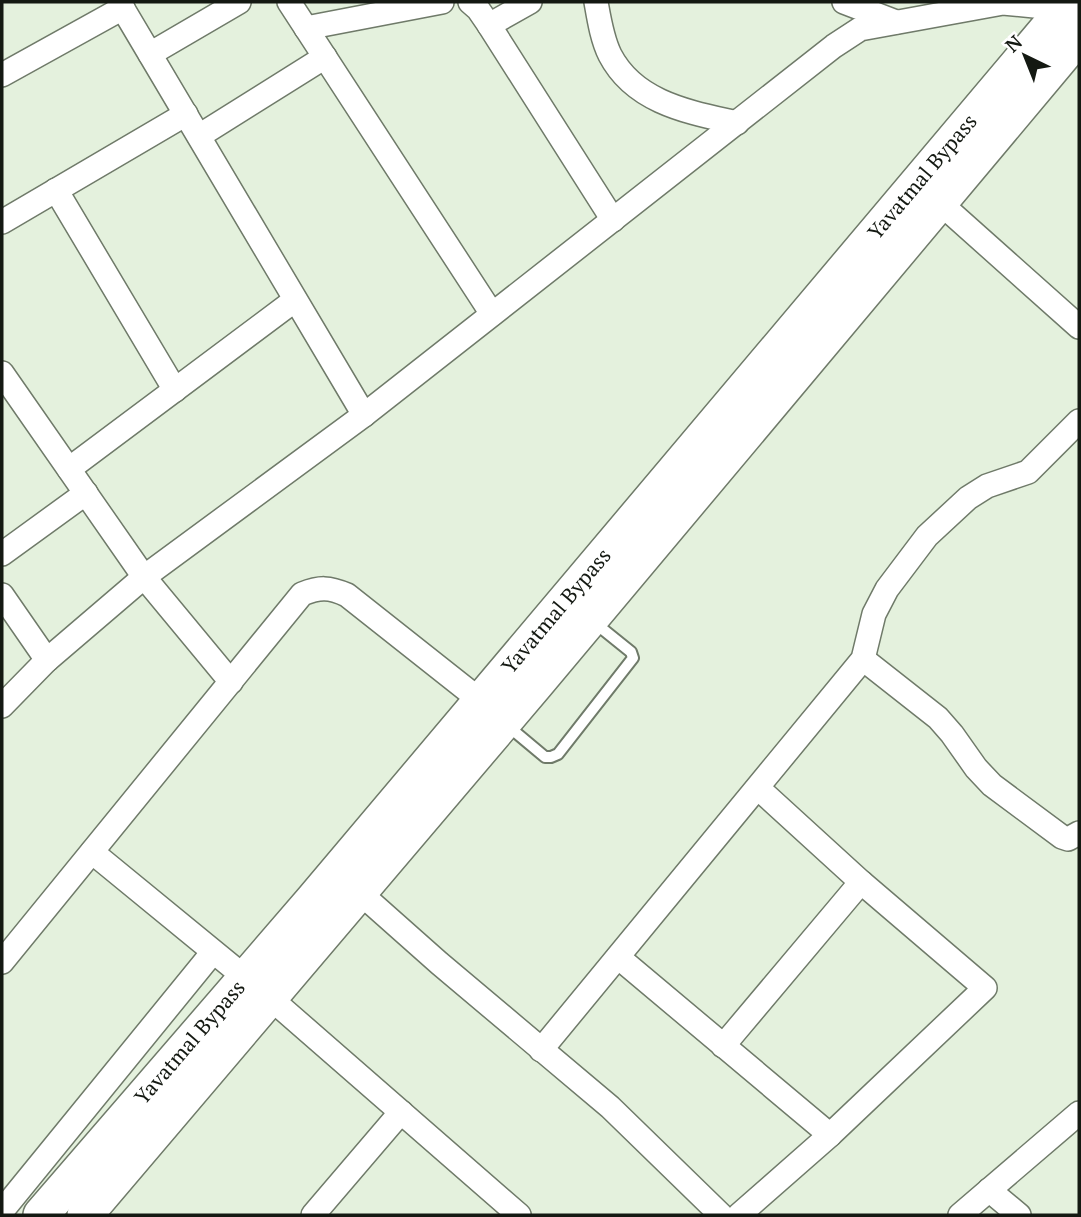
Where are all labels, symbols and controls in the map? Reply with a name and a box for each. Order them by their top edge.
north arrow [990,21,1060,91]
text: N [999,29,1027,57]
street label: Yavatmal Bypass [861,108,983,245]
street label: Yavatmal Bypass [495,542,617,679]
street label: Yavatmal Bypass [128,974,251,1110]

